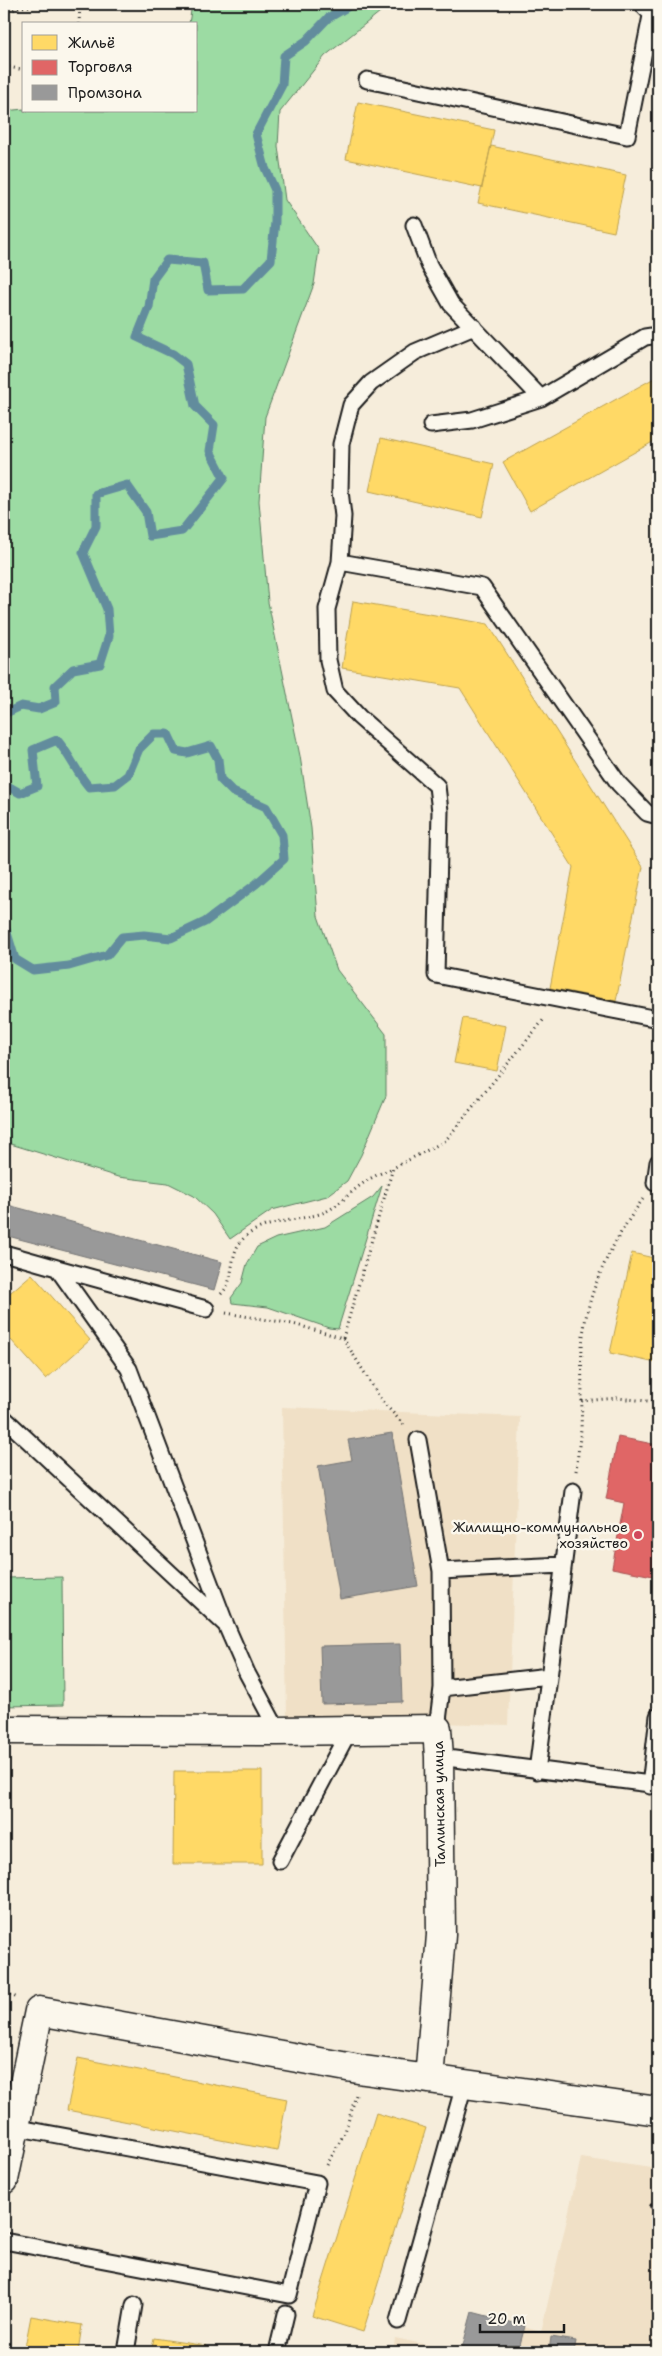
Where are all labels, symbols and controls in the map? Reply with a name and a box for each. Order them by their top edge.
legend [22,22,198,112]
text: Жильё [68,33,115,53]
text: Торговля [68,57,133,77]
text: Промзона [68,83,143,103]
place label: Жилищно-коммунальное хозяйство [453,1518,628,1552]
marker: Жилищно-коммунальное хозяйство [632,1529,644,1541]
street label: Таллинская улица [429,1740,449,1867]
scale bar [480,2301,563,2333]
text: 20 m [487,2309,526,2329]

